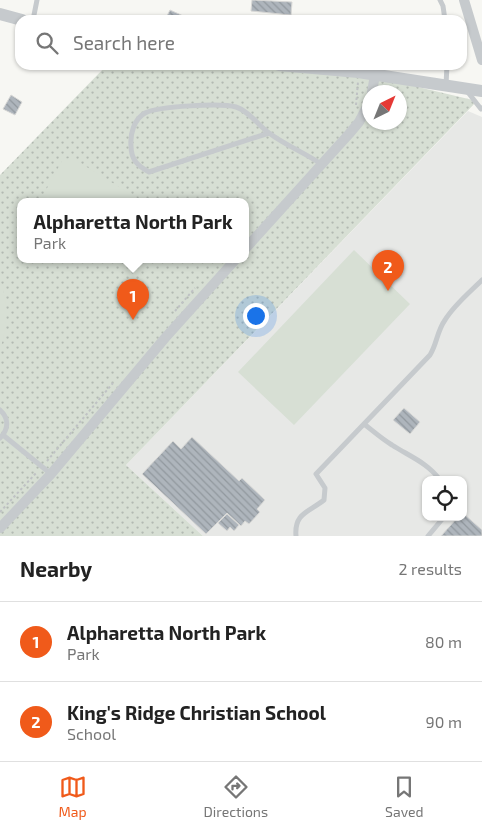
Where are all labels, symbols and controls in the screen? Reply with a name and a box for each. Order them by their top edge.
search box [15,15,467,70]
icon: search [33,29,61,57]
text: Search here [73,31,175,54]
north arrow [362,85,407,130]
popup [17,198,249,263]
text: Alpharetta North Park [33,210,233,233]
text: Park [33,233,66,252]
pin: 2 [372,250,404,291]
pin: 1 [117,279,149,320]
your location [243,303,269,329]
map controls [422,476,467,521]
button: locate [422,476,467,521]
text: Nearby [20,556,92,581]
text: 2 results [399,559,462,578]
text: Alpharetta North Park [67,621,266,644]
text: 1 [33,632,39,651]
text: 80 m [425,632,462,651]
text: Park [67,644,100,663]
text: King's Ridge Christian School [67,701,326,724]
text: 2 [31,712,41,731]
text: 90 m [426,712,462,731]
text: School [67,724,116,743]
tab: Map [58,773,87,820]
tab: Directions [204,773,268,820]
tab: Saved [385,773,424,820]

